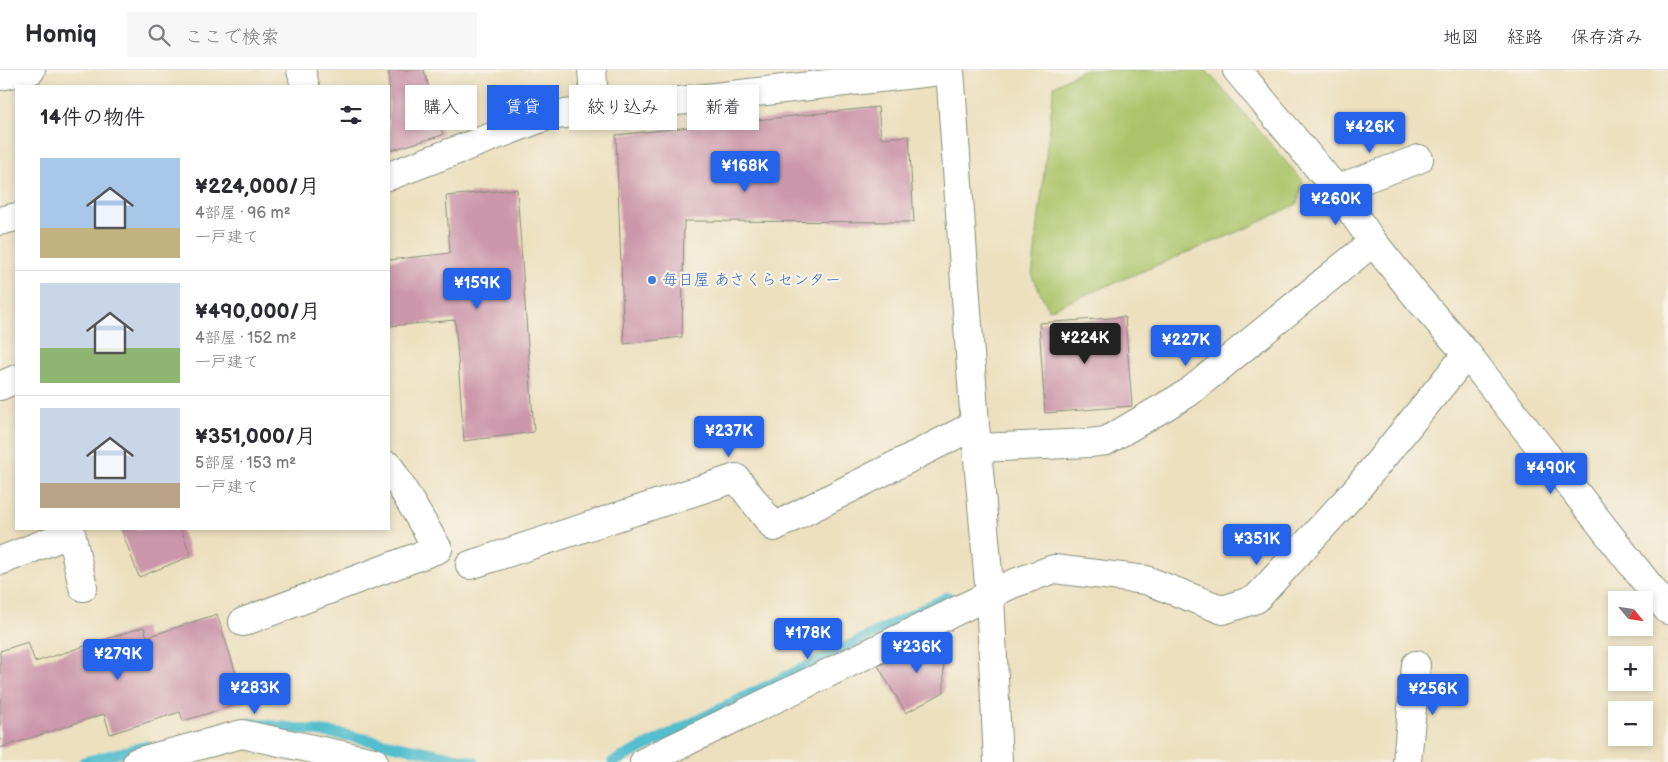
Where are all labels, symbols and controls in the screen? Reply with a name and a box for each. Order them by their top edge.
search box [127,12,477,57]
text: Homiq [25,20,97,49]
icon: search [145,21,173,49]
text: ここで検索 [185,26,280,49]
text: 地図 [1443,27,1479,48]
text: 経路 [1507,27,1543,48]
text: 保存済み [1571,27,1643,48]
chip: 購入 [405,85,477,130]
chip: 賃貸 [487,85,559,130]
chip: 絞り込み [569,85,677,130]
chip: 新着 [687,85,759,130]
icon: filters [337,101,365,129]
text: 14件の物件 [40,105,145,130]
pin: ¥426K [1335,112,1405,154]
text: ¥426K [1345,118,1395,137]
pin: ¥168K [710,150,780,193]
text: ¥168K [722,157,768,176]
text: ¥224,000/月 [195,174,320,199]
icon: home [80,178,140,238]
pin: ¥260K [1301,184,1371,226]
text: ¥260K [1311,190,1361,209]
text: 4部屋 · 96 m² [195,204,291,223]
text: 一戸建て [195,228,259,247]
pin: ¥159K [442,268,512,310]
place label: 毎日屋 あさくらセンター [662,271,841,290]
text: ¥159K [454,274,500,293]
marker: 毎日屋 あさくらセンター [646,274,658,286]
text: ¥490,000/月 [195,299,321,324]
icon: home [80,303,140,363]
pin: ¥224K [1050,322,1120,365]
pin: ¥227K [1151,324,1221,367]
text: 4部屋 · 152 m² [195,329,296,348]
text: ¥224K [1061,329,1109,348]
text: ¥227K [1162,331,1210,350]
text: 一戸建て [195,353,259,372]
pin: ¥237K [694,416,764,458]
text: ¥237K [705,422,753,441]
text: ¥351,000/月 [195,424,316,449]
icon: home [80,428,140,488]
pin: ¥490K [1516,452,1586,495]
text: 5部屋 · 153 m² [195,454,296,473]
text: ¥490K [1526,459,1576,478]
text: 一戸建て [195,478,259,497]
pin: ¥351K [1222,524,1292,566]
text: ¥351K [1234,530,1280,549]
north arrow [1608,591,1652,636]
map controls [1608,591,1653,746]
pin: ¥178K [773,618,843,660]
text: ¥178K [785,624,831,643]
pin: ¥236K [882,632,952,674]
pin: ¥279K [83,638,153,681]
text: ¥236K [893,638,941,657]
text: ¥279K [94,645,142,664]
button: + [1608,646,1653,691]
pin: ¥283K [220,672,290,715]
pin: ¥256K [1398,674,1468,716]
text: ¥283K [230,679,280,698]
text: ¥256K [1408,680,1458,699]
button: − [1608,701,1653,746]

